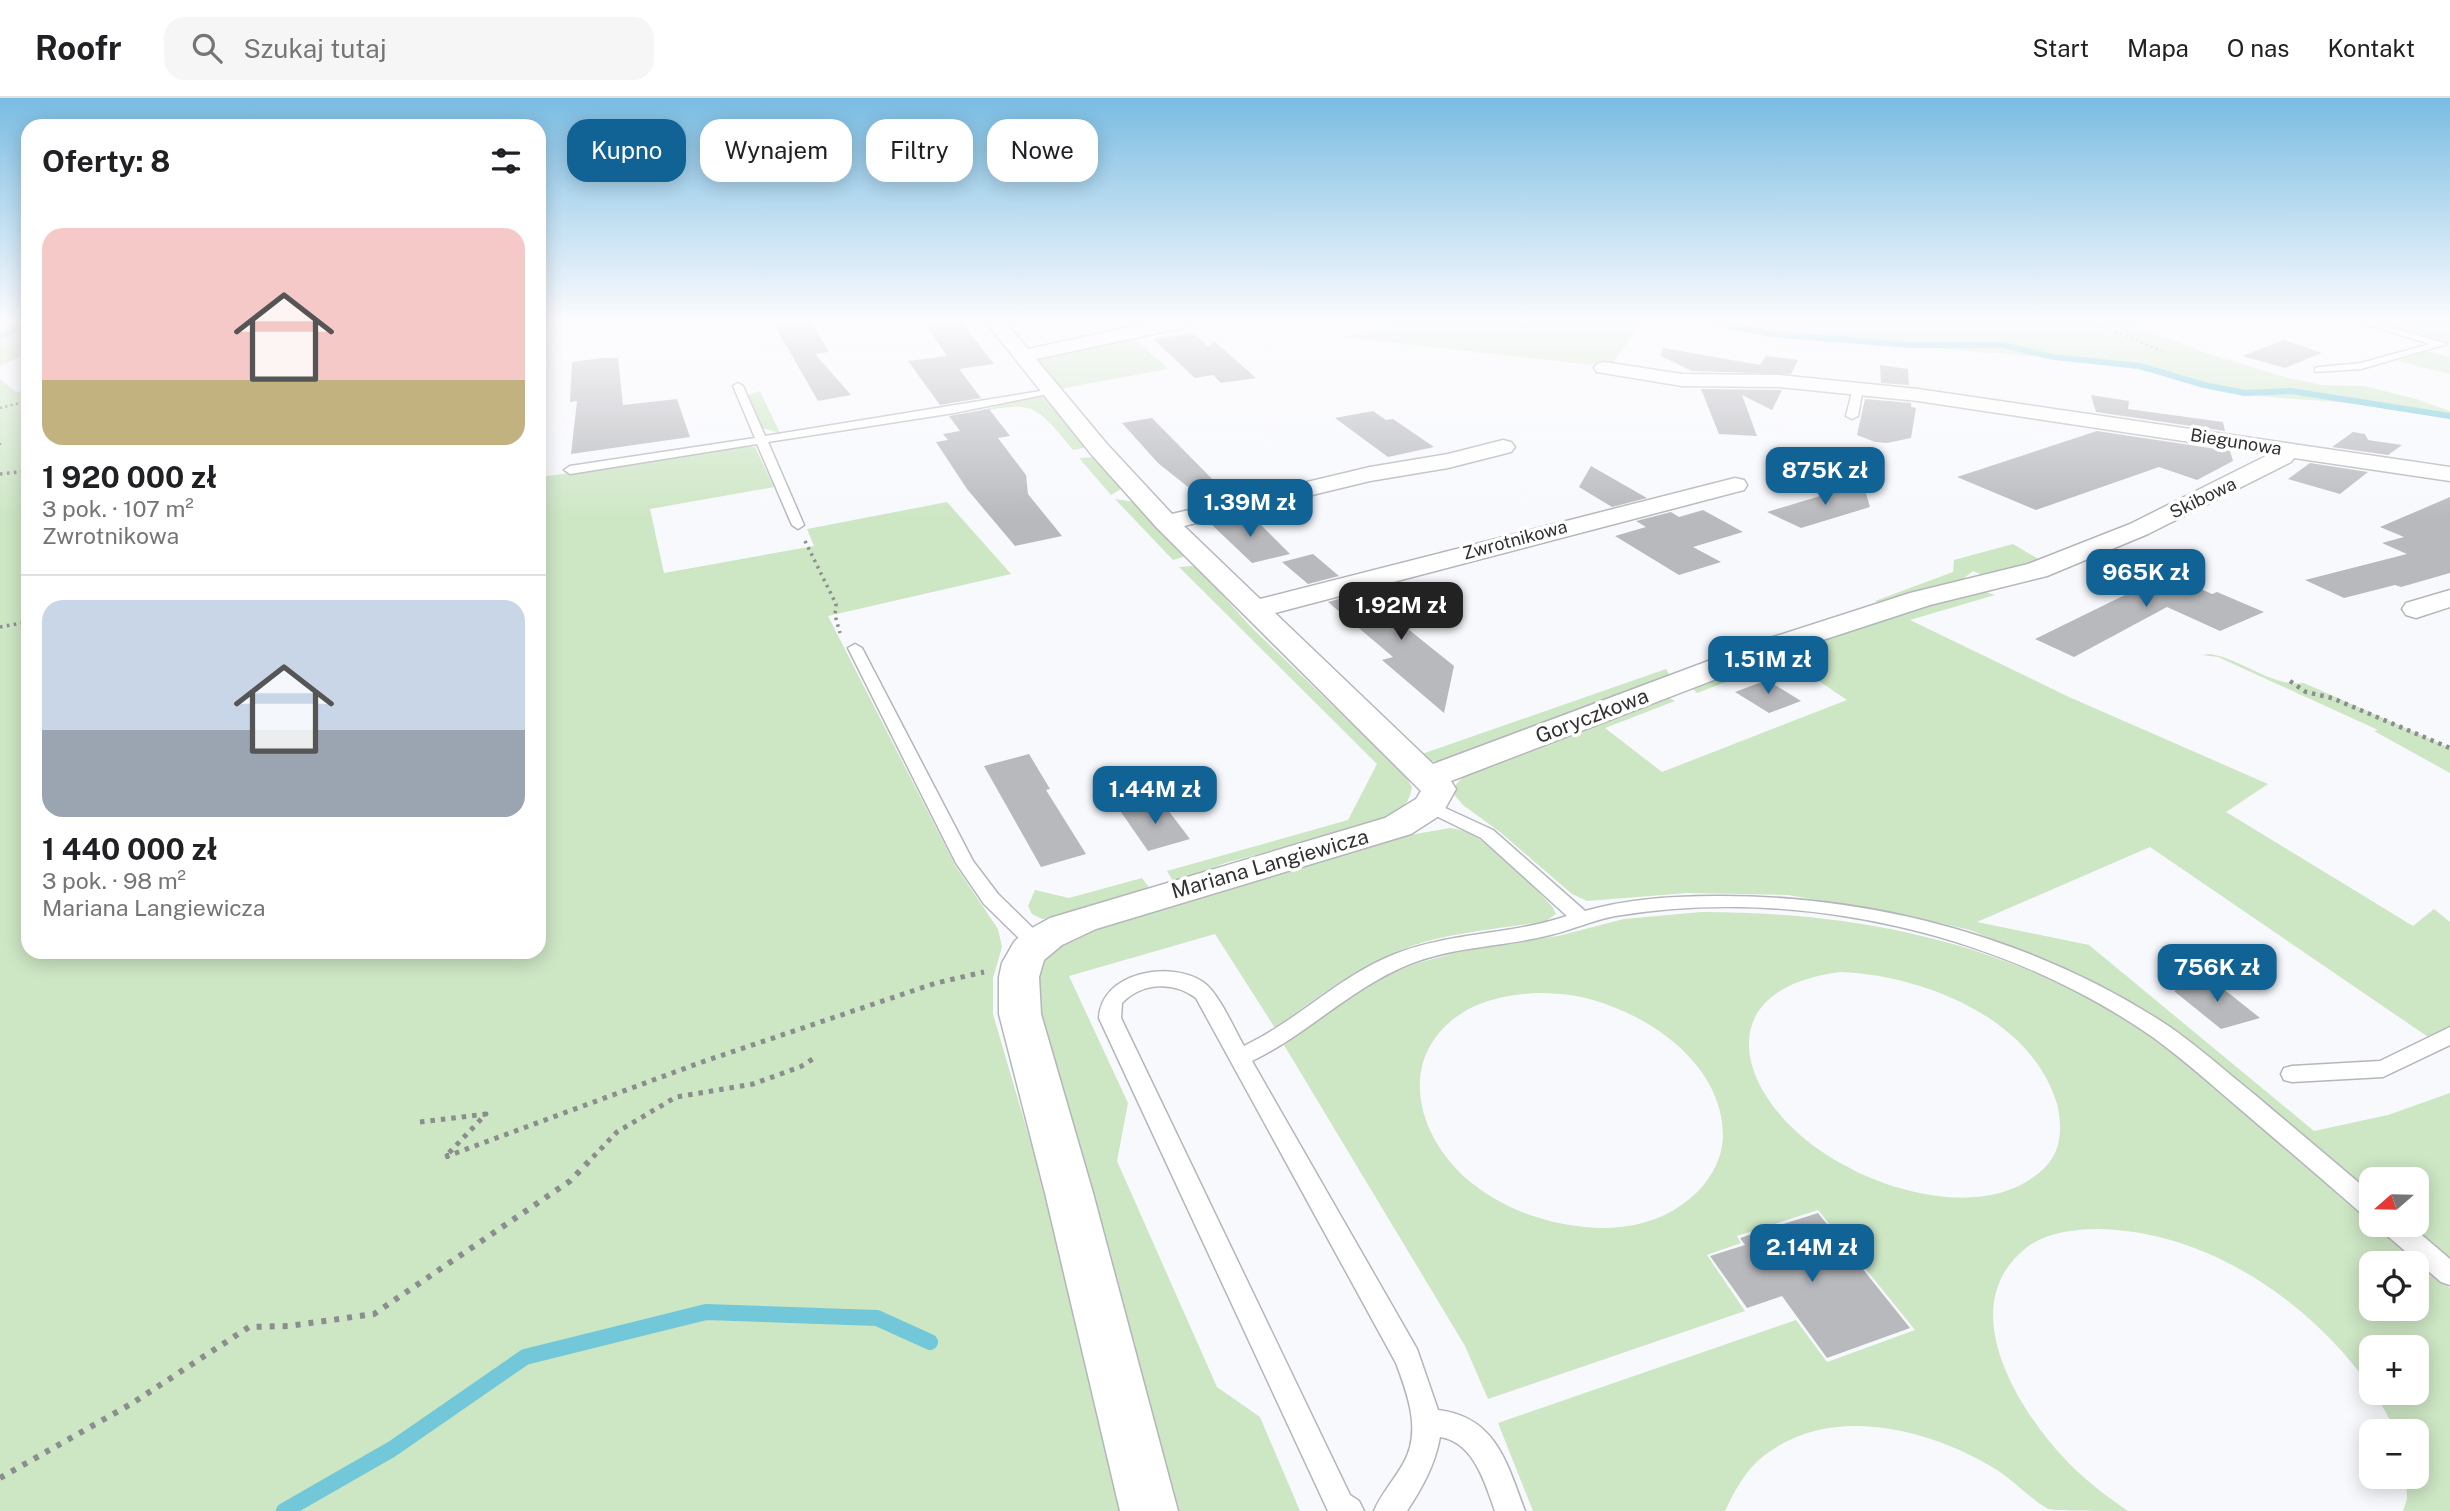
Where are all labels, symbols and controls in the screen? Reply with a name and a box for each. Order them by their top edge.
search box [164,17,654,80]
text: Roofr [35,29,122,67]
icon: search [188,29,226,67]
text: Szukaj tutaj [244,33,387,64]
text: Start [2032,34,2089,62]
text: Mapa [2127,34,2189,62]
text: O nas [2227,34,2289,62]
text: Kontakt [2327,34,2415,62]
chip: Kupno [567,119,686,182]
chip: Wynajem [700,119,852,182]
chip: Filtry [866,119,973,182]
chip: Nowe [987,119,1098,182]
icon: filters [487,142,525,180]
text: Oferty: 8 [42,143,170,179]
icon: home [221,274,347,400]
street label: Biegunowa [2189,424,2283,459]
pin: 875K zł [1760,448,1890,507]
text: 875K zł [1782,456,1868,483]
text: 1 920 000 zł [42,459,217,495]
street label: Skibowa [2166,472,2239,523]
pin: 1.39M zł [1178,480,1322,539]
text: 1.39M zł [1204,488,1296,515]
text: 3 pok. · 107 m² [42,495,194,522]
street label: Zwrotnikowa [1460,515,1569,564]
text: Zwrotnikowa [42,522,179,549]
pin: 965K zł [2081,550,2211,609]
text: 965K zł [2102,558,2190,585]
pin: 1.92M zł [1329,582,1473,642]
text: 1.92M zł [1355,591,1447,618]
pin: 1.51M zł [1696,636,1840,696]
text: 1.51M zł [1724,645,1812,672]
icon: home [221,646,347,772]
street label: Goryczkowa [1532,683,1652,748]
pin: 1.44M zł [1083,766,1227,826]
text: 1.44M zł [1109,775,1201,802]
street label: Mariana Langiewicza [1168,823,1371,904]
text: 1 440 000 zł [42,831,218,867]
text: 3 pok. · 98 m² [42,867,186,894]
text: Mariana Langiewicza [42,894,265,921]
pin: 756K zł [2152,944,2282,1004]
text: 756K zł [2174,953,2260,980]
north arrow [2359,1167,2429,1237]
map controls [2359,1167,2429,1489]
pin: 2.14M zł [1740,1224,1884,1284]
text: 2.14M zł [1766,1233,1858,1260]
button: locate [2359,1251,2429,1321]
button: + [2359,1335,2429,1405]
button: − [2359,1419,2429,1489]

